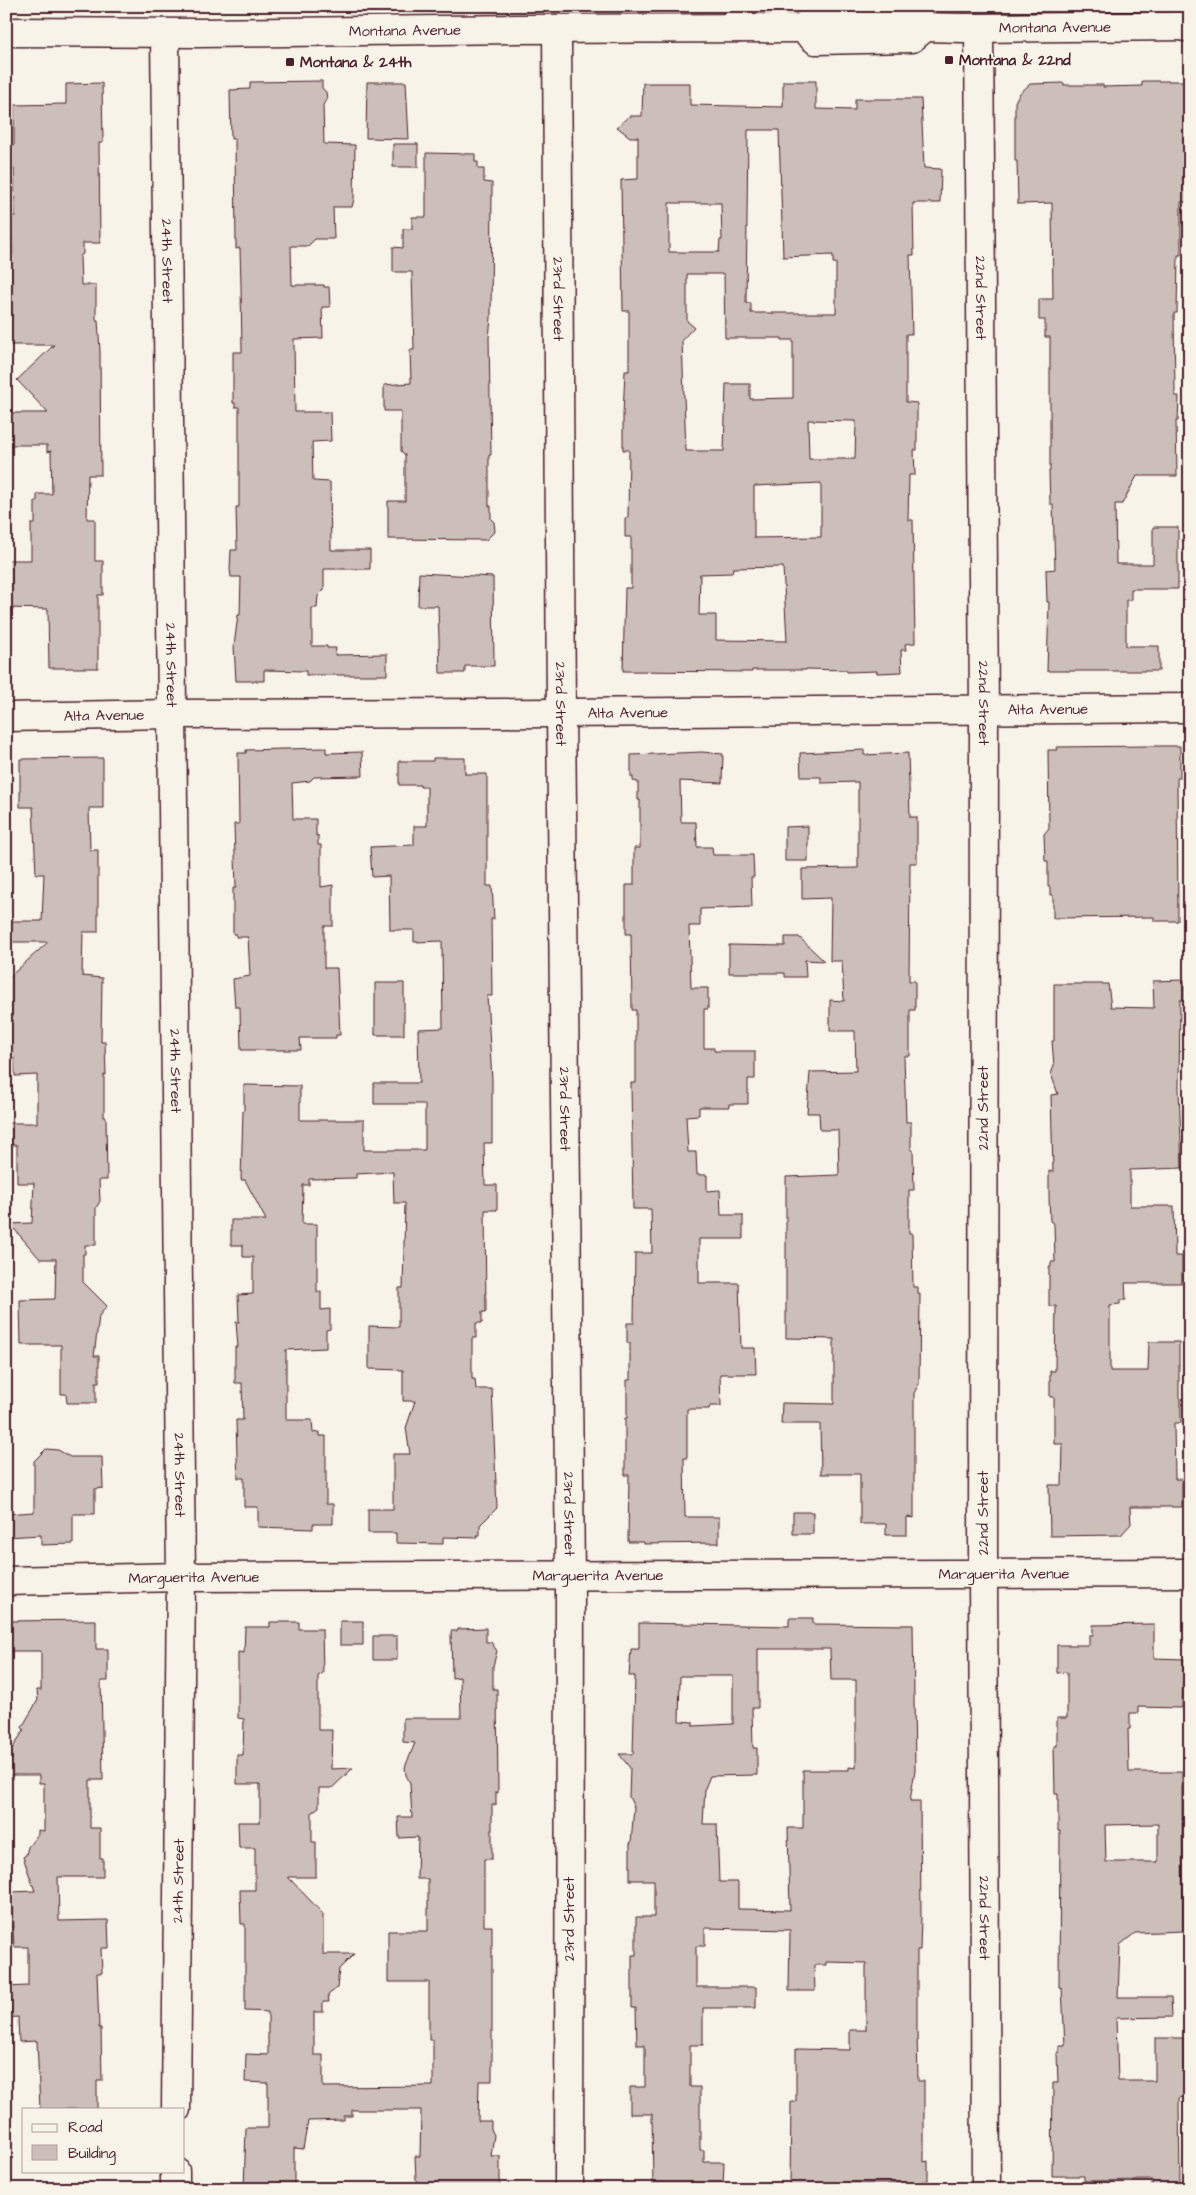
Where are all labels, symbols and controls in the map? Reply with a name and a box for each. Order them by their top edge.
street label: Montana Avenue [999,17,1111,39]
street label: Montana Avenue [349,20,461,42]
place label: Montana & 22nd [959,50,1071,71]
place label: Montana & 24th [300,52,412,73]
marker: Montana & 22nd [943,54,955,66]
marker: Montana & 24th [284,56,296,68]
street label: 24th Street [156,219,178,303]
street label: 22nd Street [970,256,991,340]
street label: 23rd Street [547,257,569,341]
street label: 24th Street [160,623,182,707]
street label: 22nd Street [973,661,994,745]
street label: 23rd Street [550,662,571,746]
street label: Alta Avenue [1008,699,1088,720]
street label: Alta Avenue [588,702,668,724]
street label: Alta Avenue [64,705,144,727]
street label: 24th Street [164,1029,186,1113]
street label: 22nd Street [973,1066,994,1150]
street label: 23rd Street [554,1067,576,1151]
street label: 24th Street [169,1432,190,1517]
street label: 22nd Street [973,1471,994,1555]
street label: 23rd Street [558,1472,580,1556]
street label: Marguerita Avenue [938,1563,1069,1586]
street label: Marguerita Avenue [532,1565,663,1587]
street label: Marguerita Avenue [128,1567,259,1590]
street label: 24th Street [167,1839,190,1923]
street label: 22nd Street [973,1876,995,1960]
street label: 23rd Street [559,1877,580,1961]
legend [22,2108,185,2172]
text: Road [68,2117,103,2138]
text: Building [68,2143,116,2165]

